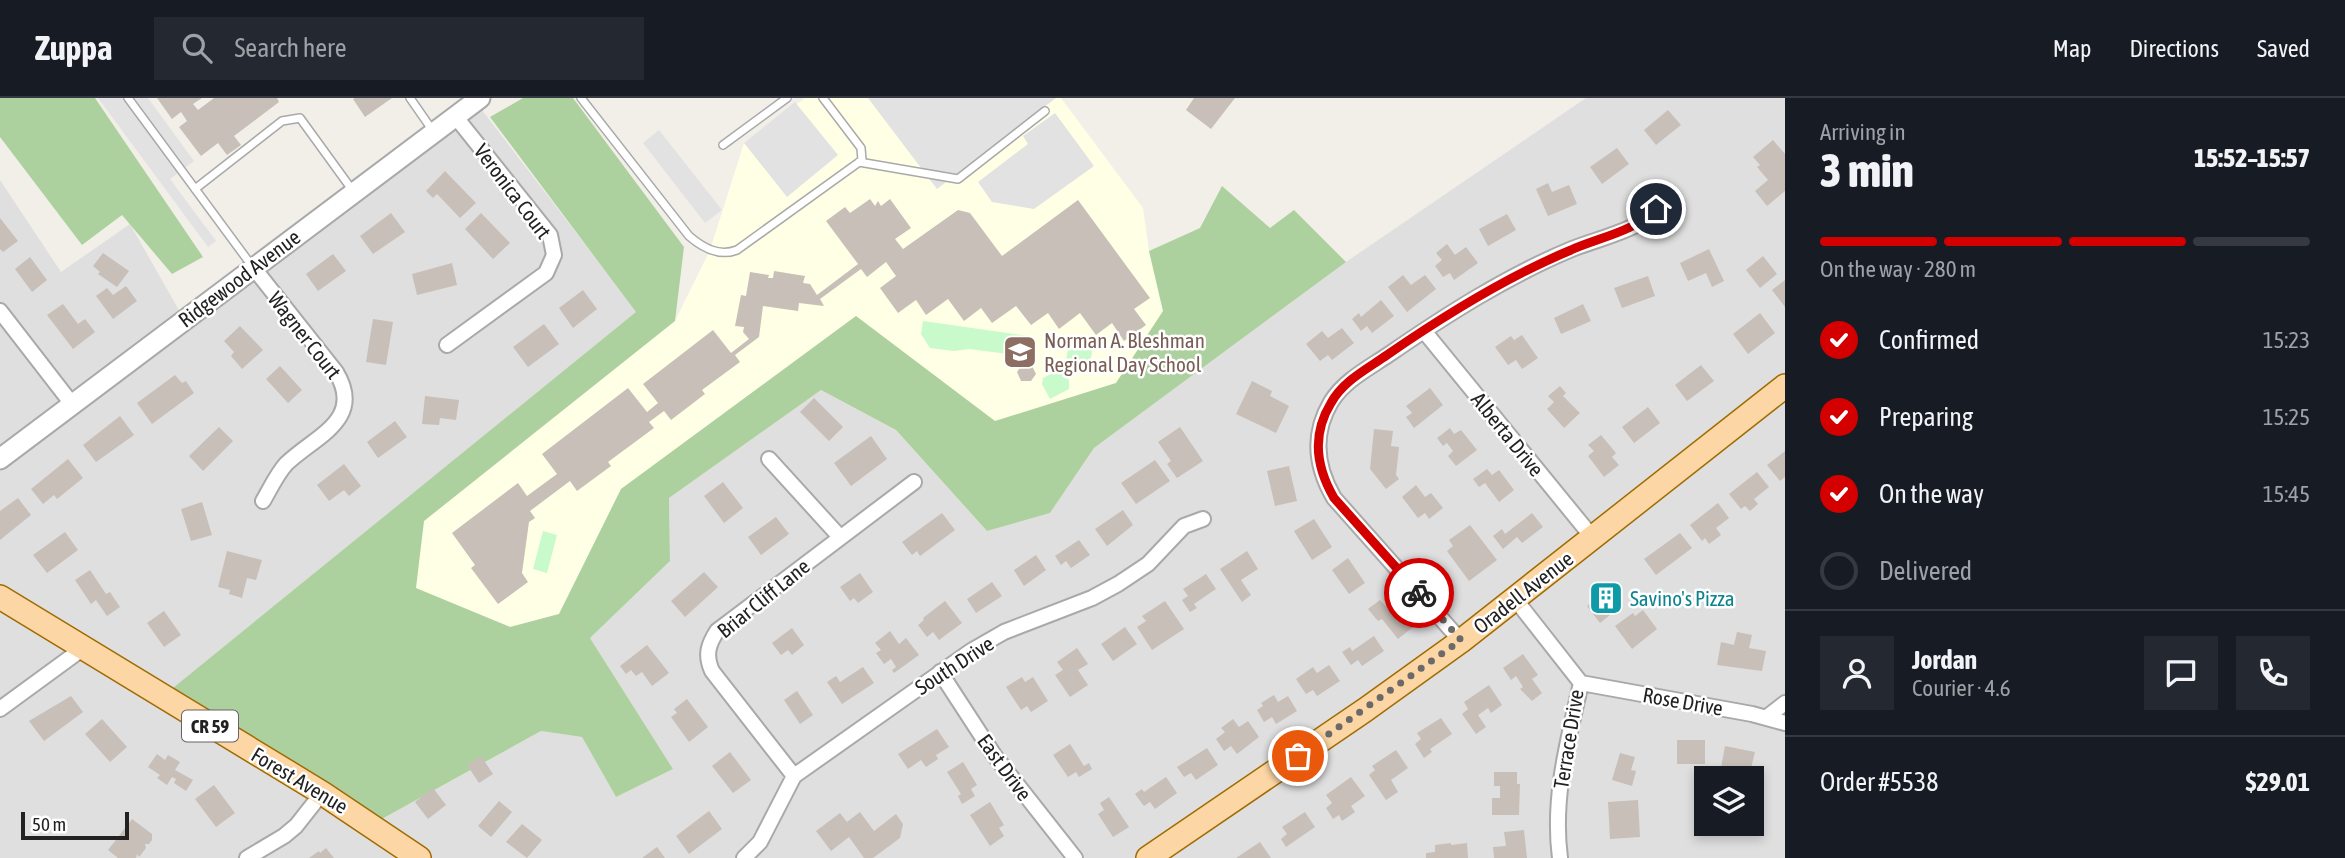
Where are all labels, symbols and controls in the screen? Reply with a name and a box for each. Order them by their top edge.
search box [154,17,644,80]
text: Zuppa [35,29,112,67]
icon: search [178,29,216,67]
text: Search here [234,33,347,63]
text: Map [2053,35,2091,62]
text: Directions [2129,35,2219,62]
text: Saved [2257,35,2310,62]
text: Arriving in [1820,119,1906,145]
street label: Veronica Court [470,139,556,243]
text: 15:52–15:57 [2194,143,2310,173]
text: 3 min [1820,144,1914,197]
pin [1626,179,1686,239]
icon: home [1637,190,1675,228]
street label: Ridgewood Avenue [173,224,305,332]
text: On the way · 280 m [1820,256,1976,282]
street label: Wagner Court [264,287,346,383]
icon: check [1820,321,1858,359]
text: Confirmed [1879,325,1979,355]
text: 15:23 [2263,327,2310,353]
place label: Norman A. Bleshman Regional Day School [1044,328,1205,376]
school or university icon: Norman A. Bleshman Regional Day School [1001,333,1039,371]
street label: Alberta Drive [1467,387,1549,481]
icon: check [1820,398,1858,436]
text: Preparing [1879,402,1973,432]
text: 15:25 [2263,404,2310,430]
icon: check [1820,475,1858,513]
text: On the way [1879,479,1984,509]
text: 15:45 [2263,481,2310,507]
street label: Oradell Avenue [1469,546,1577,638]
street label: Briar Cliff Lane [712,554,814,642]
text: Delivered [1879,556,1972,586]
courier [1384,558,1454,628]
icon: bike [1400,574,1438,612]
building icon: Savino's Pizza [1587,579,1625,617]
place label: Savino's Pizza [1630,586,1735,610]
street label: South Drive [910,631,998,699]
button: person [1820,636,1894,710]
button: chat [2144,636,2218,710]
button: phone [2236,636,2310,710]
text: Jordan [1912,645,1977,675]
text: Courier · 4.6 [1912,675,2011,701]
street label: Rose Drive [1641,682,1725,720]
street label: Terrace Drive [1548,688,1588,790]
road number: CR 59 [182,710,238,741]
pin [1268,726,1328,786]
street label: East Drive [973,729,1037,805]
icon: bag [1279,737,1317,775]
street label: Forest Avenue [247,742,353,818]
map controls [1694,766,1764,836]
button: layers [1694,766,1764,836]
text: Order #5538 [1820,767,1939,797]
text: $29.01 [2246,767,2310,797]
scale bar [21,809,130,841]
text: 50 m [32,813,66,835]

